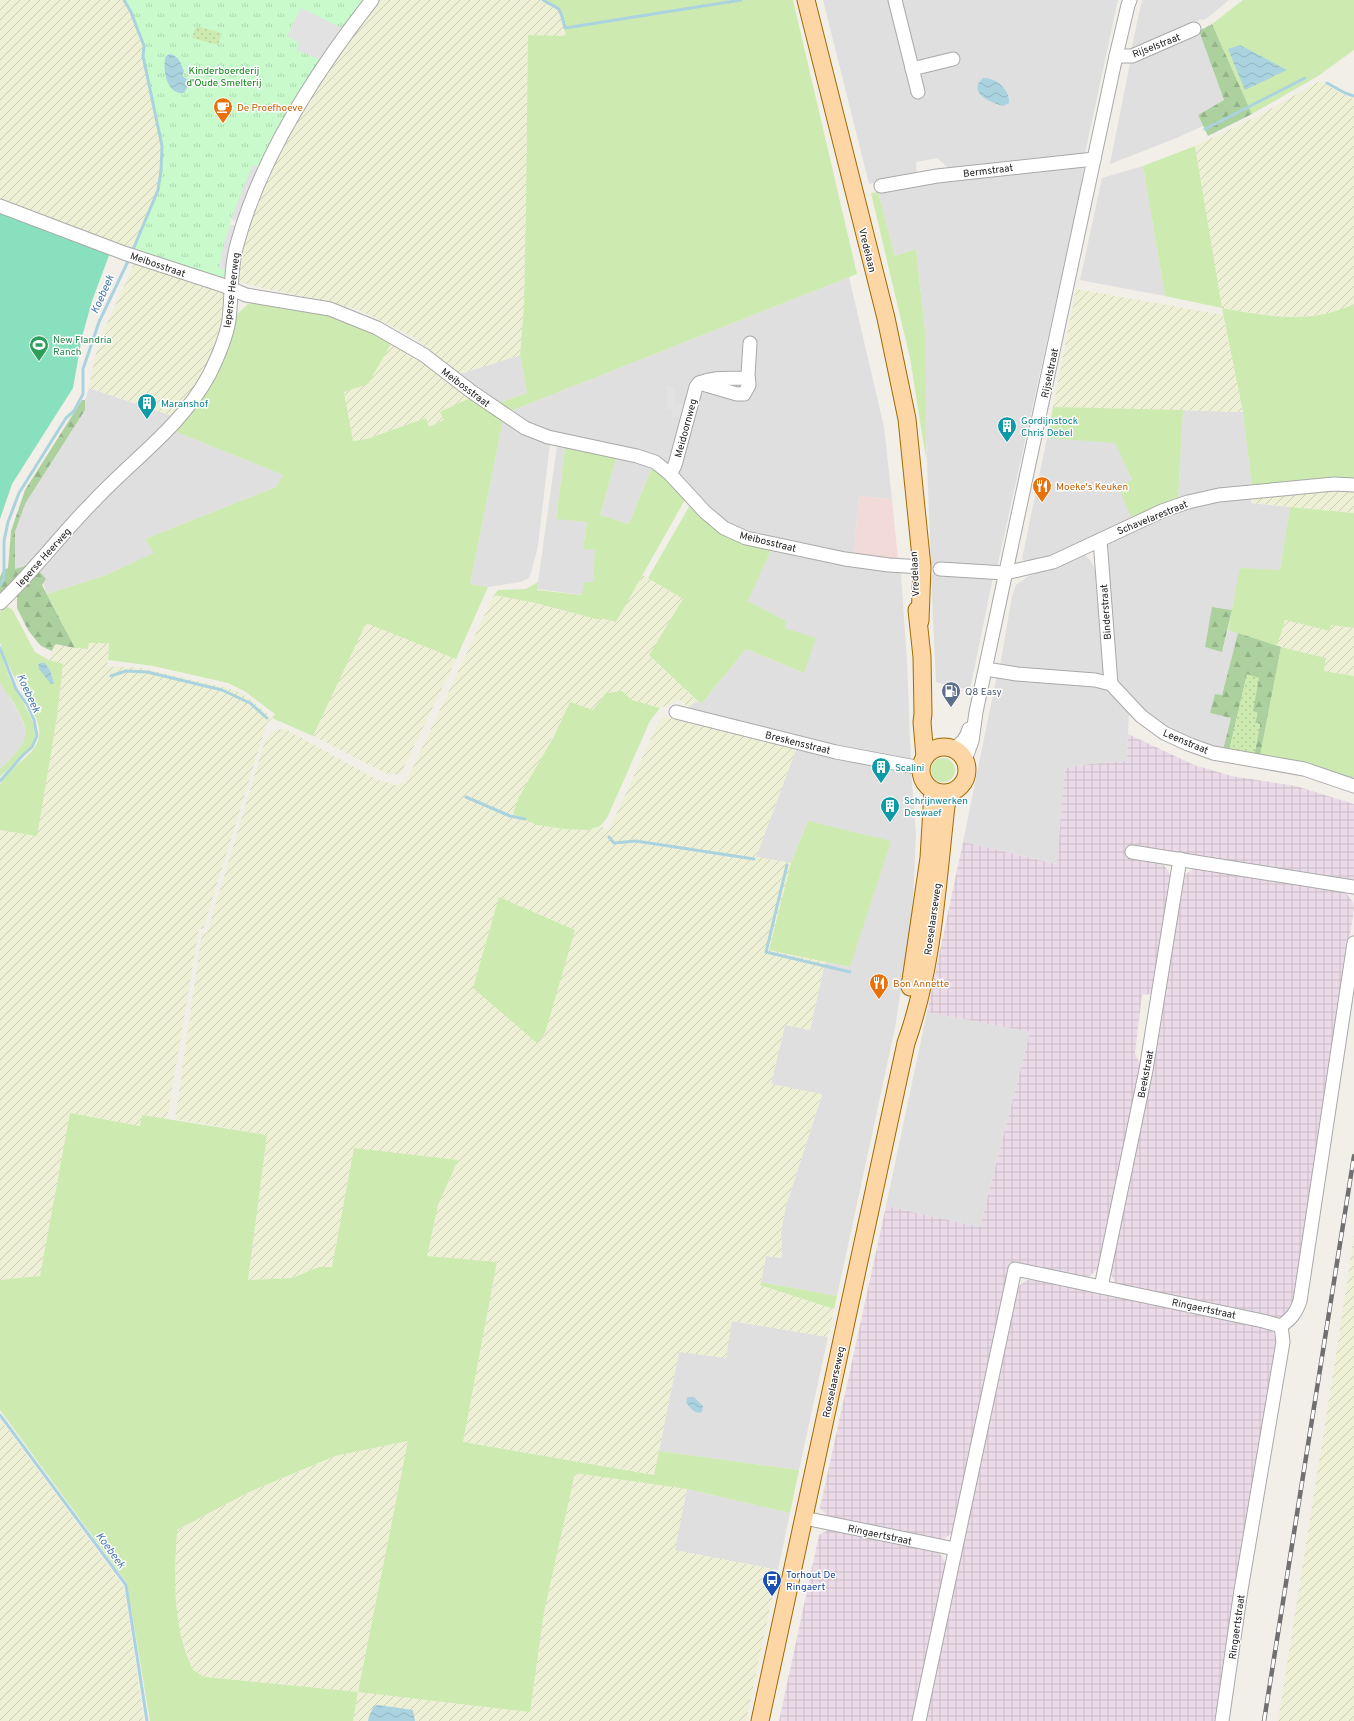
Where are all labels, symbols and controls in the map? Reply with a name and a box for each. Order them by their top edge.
street label: Rijselstraat [1131,31,1183,62]
park label: Kinderboerderij d'Oude Smelterij [187,65,261,90]
cafe icon: De Proefhoeve [212,96,234,124]
place label: De Proefhoeve [237,102,303,115]
street label: Bermstraat [962,162,1014,181]
street label: Vredelaan [855,227,878,274]
street label: Meibosstraat [128,250,187,281]
street label: Ieperse Heerweg [221,252,244,329]
water label: Koebeek [88,272,118,316]
sports icon: New Flandria Ranch [28,334,50,362]
place label: New Flandria Ranch [53,334,112,359]
street label: Rijselstraat [1039,347,1062,399]
street label: Meibosstraat [438,366,492,411]
building icon: Maranshof [136,392,158,420]
street label: Meidoornweg [672,397,701,459]
place label: Maranshof [161,398,209,411]
building icon: Gordijnstock Chris Debel [996,415,1018,443]
place label: Gordijnstock Chris Debel [1021,415,1078,440]
restaurant icon: Moeke's Keuken [1031,475,1053,503]
place label: Moeke's Keuken [1056,481,1128,494]
street label: Schavelarestraat [1115,498,1190,538]
street label: Ieperse Heerweg [14,525,74,591]
street label: Meibosstraat [738,529,797,556]
street label: Vredelaan [908,551,923,597]
street label: Binderstraat [1098,583,1115,640]
water label: Koebeek [13,672,43,716]
fuel station icon: Q8 Easy [940,680,962,708]
place label: Q8 Easy [965,686,1002,699]
street label: Leenstraat [1161,727,1210,758]
street label: Breskensstraat [764,729,832,758]
building icon: Scalini [870,756,892,784]
place label: Scalini [895,762,924,775]
building icon: Schrijnwerken Deswaef [879,795,901,823]
place label: Schrijnwerken Deswaef [904,795,968,820]
street label: Roeselaarseweg [922,882,945,956]
restaurant icon: Bon Annette [868,972,890,1000]
place label: Bon Annette [893,978,949,991]
street label: Beekstraat [1135,1049,1158,1099]
street label: Ringaertstraat [1170,1296,1237,1323]
street label: Roeselaarseweg [821,1345,848,1419]
street label: Ringaertstraat [846,1522,913,1549]
water label: Koebeek [92,1530,128,1572]
bus stop icon: Torhout De Ringaert [761,1569,783,1597]
place label: Torhout De Ringaert [786,1569,836,1594]
street label: Ringaertstraat [1227,1594,1248,1660]

